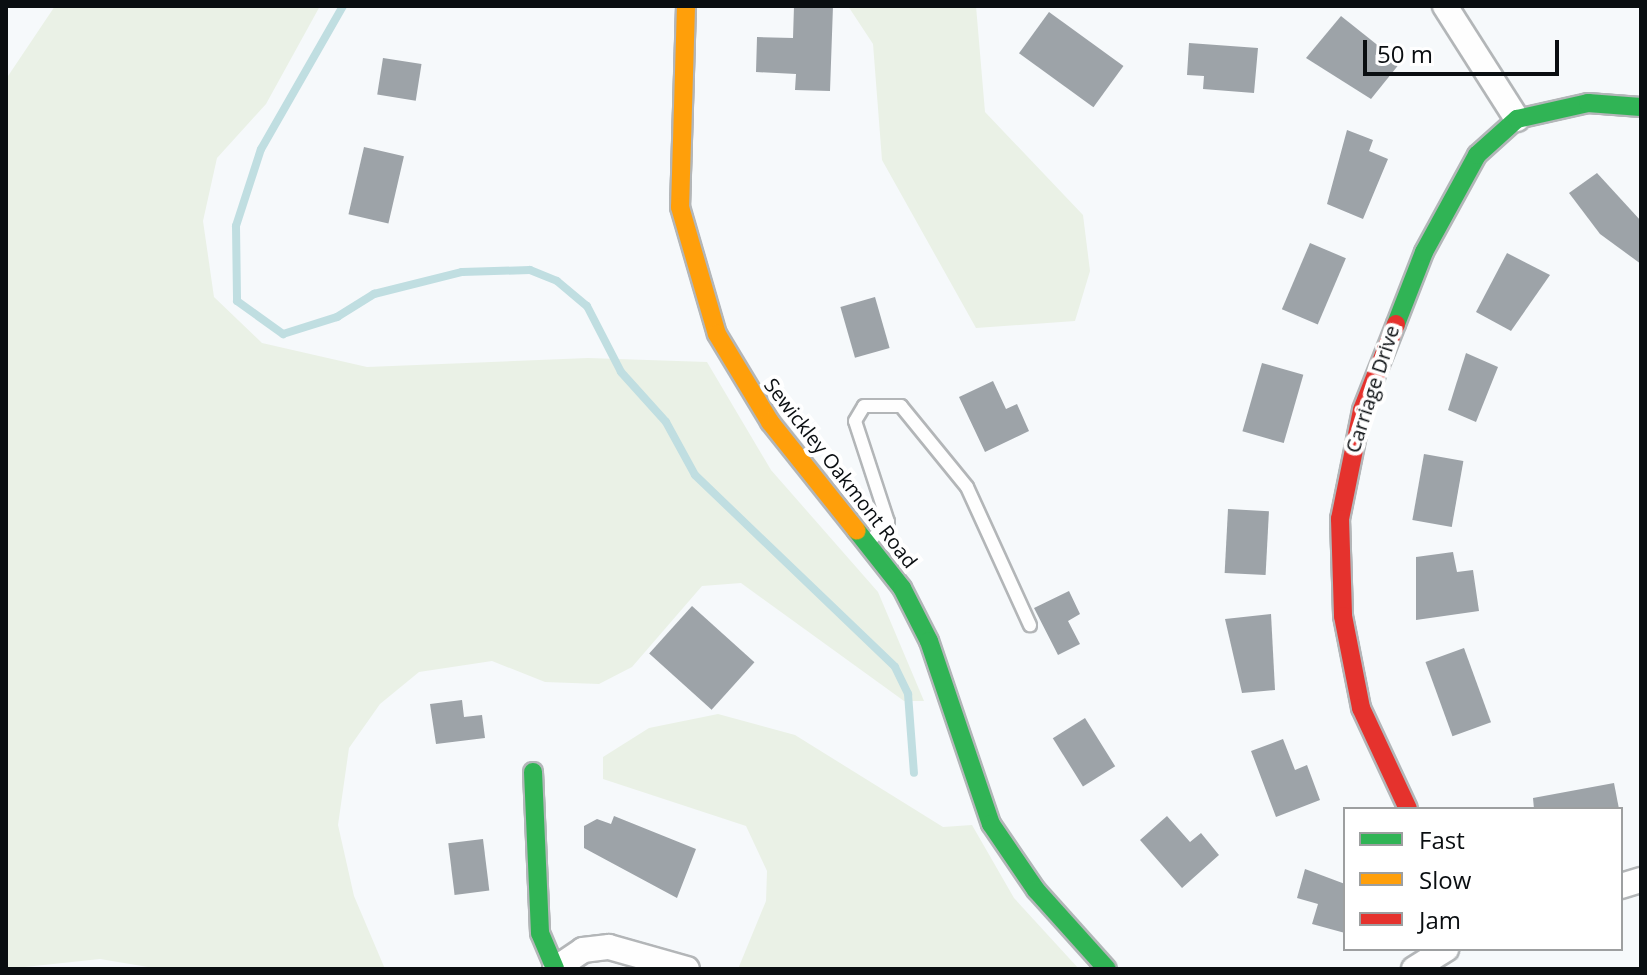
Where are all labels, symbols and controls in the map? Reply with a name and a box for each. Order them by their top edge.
scale bar [1367,24,1563,74]
text: 50 m [1377,37,1433,70]
street label: Carriage Drive [1340,322,1404,456]
street label: Sewickley Oakmont Road [759,373,923,573]
legend [1343,807,1623,951]
text: Fast [1419,823,1465,856]
text: Slow [1419,863,1471,896]
text: Jam [1419,903,1461,936]

